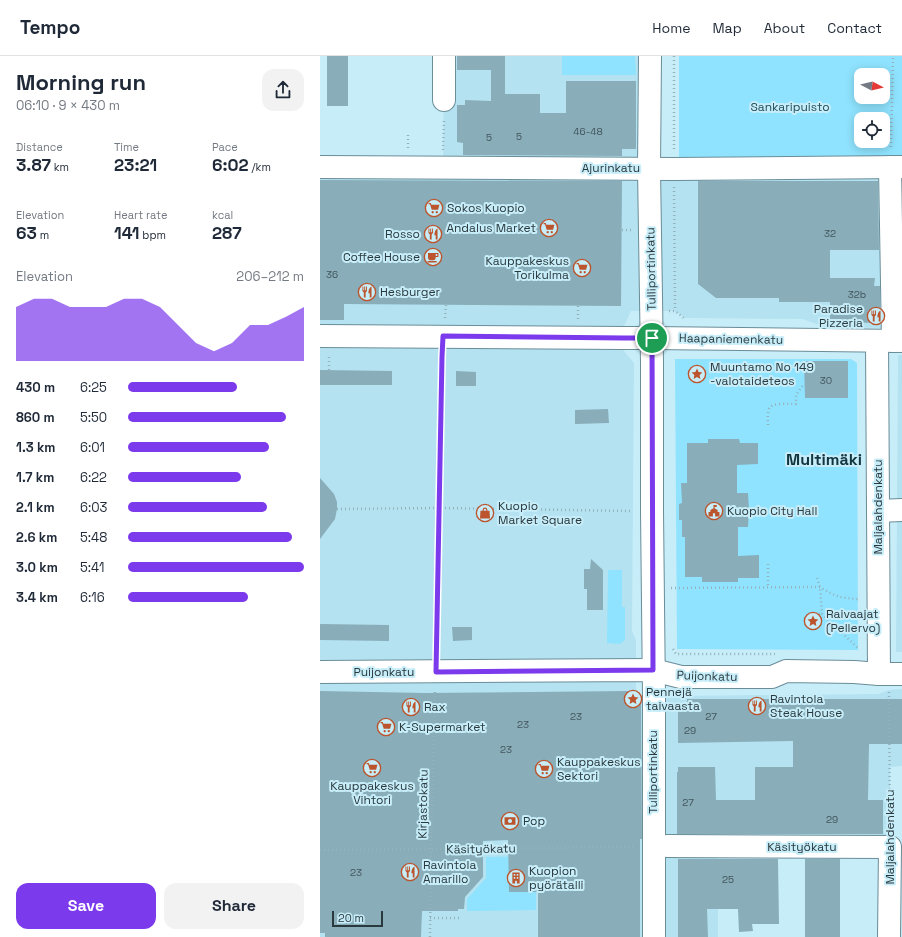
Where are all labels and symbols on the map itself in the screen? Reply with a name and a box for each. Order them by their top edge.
north arrow [854,68,890,104]
park label: Sankaripuisto [750,99,830,115]
house number: 46-48 [573,125,603,138]
house number: 5 [516,130,522,143]
house number: 5 [486,131,492,144]
street label: Ajurinkatu [582,160,640,176]
supermarket icon: Sokos Kuopio [424,198,444,218]
place label: Sokos Kuopio [447,200,525,216]
supermarket icon: Andalus Market [539,218,559,238]
place label: Andalus Market [446,220,536,236]
restaurant icon: Rosso [423,224,443,244]
place label: Rosso [385,226,420,242]
street label: Tulliportinkatu [642,227,660,311]
house number: 32 [824,227,836,240]
cafe icon: Coffee House [423,247,443,267]
place label: Coffee House [343,249,420,265]
place label: Kauppakeskus Torikulma [486,253,569,283]
supermarket icon: Kauppakeskus Torikulma [572,258,592,278]
house number: 36 [326,268,338,281]
restaurant icon: Hesburger [357,282,377,302]
place label: Hesburger [380,284,440,300]
house number: 32b [848,288,866,301]
place label: Paradise Pizzeria [814,301,863,331]
restaurant icon: Paradise Pizzeria [866,306,886,326]
pin [635,321,669,355]
street label: Haapaniemenkatu [679,330,783,348]
place label: Muuntamo No 149 -valotaideteos [710,359,814,389]
place icon: Muuntamo No 149 -valotaideteos [687,364,707,384]
house number: 30 [820,374,832,387]
district label: Multimäki [786,449,862,470]
street label: Maljalahdenkatu [870,459,886,555]
place label: Kuopio Market Square [498,498,582,528]
public building icon: Kuopio City Hall [704,501,724,521]
shop icon: Kuopio Market Square [475,503,495,523]
place label: Kuopio City Hall [727,503,817,519]
place label: Raivaajat (Pellervo) [826,606,880,636]
place icon: Raivaajat (Pellervo) [803,611,823,631]
street label: Puijonkatu [354,664,414,680]
street label: Puijonkatu [676,667,738,685]
place label: Pennejä taivaasta [646,684,700,714]
place icon: Pennejä taivaasta [623,689,643,709]
place label: Ravintola Steak House [770,691,842,721]
restaurant icon: Ravintola Steak House [747,696,767,716]
restaurant icon: Rax [401,697,421,717]
place label: Rax [424,699,446,715]
house number: 23 [570,710,582,723]
house number: 27 [705,710,717,723]
supermarket icon: K-Supermarket [376,717,396,737]
house number: 23 [517,718,529,731]
place label: K-Supermarket [399,719,486,735]
house number: 29 [684,724,696,737]
street label: Tulliportinkatu [645,730,661,814]
house number: 23 [500,743,512,756]
place label: Kauppakeskus Sektori [557,754,640,784]
supermarket icon: Kauppakeskus Vihtori [362,758,382,778]
supermarket icon: Kauppakeskus Sektori [534,759,554,779]
street label: Kirjastokatu [414,769,432,839]
place label: Kauppakeskus Vihtori [330,778,414,808]
street label: Maljalahdenkatu [882,789,898,885]
house number: 27 [682,796,694,809]
bank icon: Pop [500,811,520,831]
place label: Pop [523,813,545,829]
house number: 29 [826,813,838,826]
street label: Käsityökatu [767,839,837,855]
street label: Käsityökatu [446,840,516,858]
place label: Ravintola Amarillo [423,857,476,887]
restaurant icon: Ravintola Amarillo [400,862,420,882]
place label: Kuopion pyörätalli [529,863,584,893]
house number: 23 [350,866,362,879]
building icon: Kuopion pyörätalli [506,868,526,888]
house number: 25 [722,873,734,886]
scale bar [332,909,383,928]

